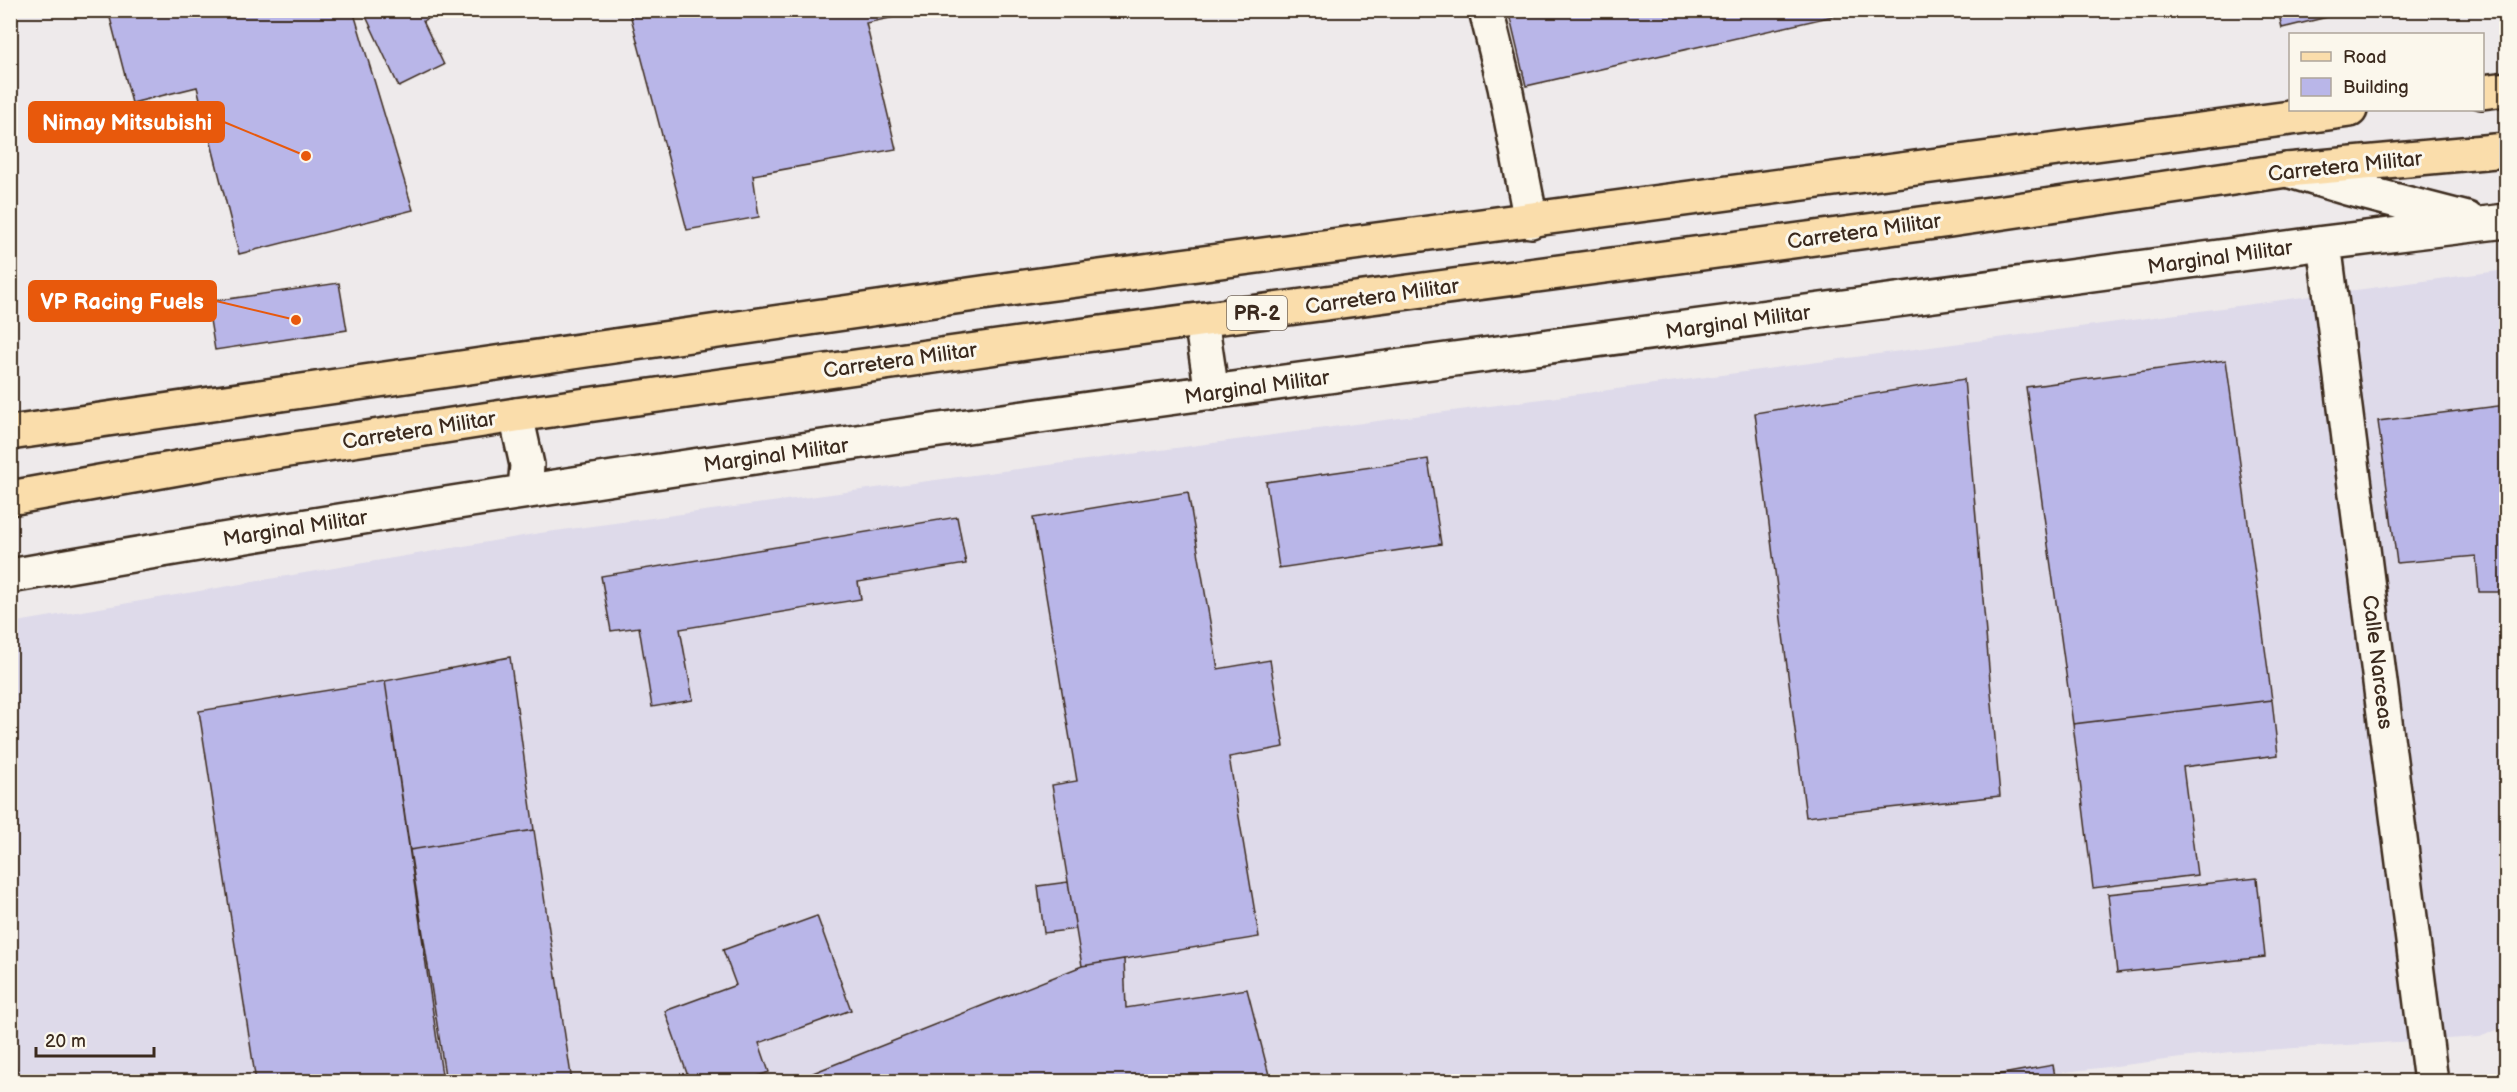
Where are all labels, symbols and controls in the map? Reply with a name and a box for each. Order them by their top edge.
legend [2289,33,2484,111]
text: Road [2343,47,2387,68]
text: Building [2343,77,2409,98]
callout: Nimay Mitsubishi [29,102,224,142]
text: Nimay Mitsubishi [42,110,212,137]
street label: Carretera Militar [2267,146,2424,187]
street label: Carretera Militar [1786,208,1943,255]
street label: Marginal Militar [2146,235,2295,280]
street label: Carretera Militar [1304,273,1461,320]
callout: VP Racing Fuels [29,281,216,321]
text: VP Racing Fuels [40,289,204,316]
road number: PR-2 [1227,296,1287,330]
street label: Marginal Militar [1664,300,1813,345]
street label: Carretera Militar [822,337,979,384]
street label: Marginal Militar [1183,365,1332,410]
street label: Carretera Militar [341,406,498,455]
street label: Marginal Militar [702,433,851,478]
street label: Marginal Militar [221,505,370,552]
street label: Calle Narceas [2357,594,2398,731]
scale bar [36,1020,154,1058]
text: 20 m [45,1031,86,1052]

